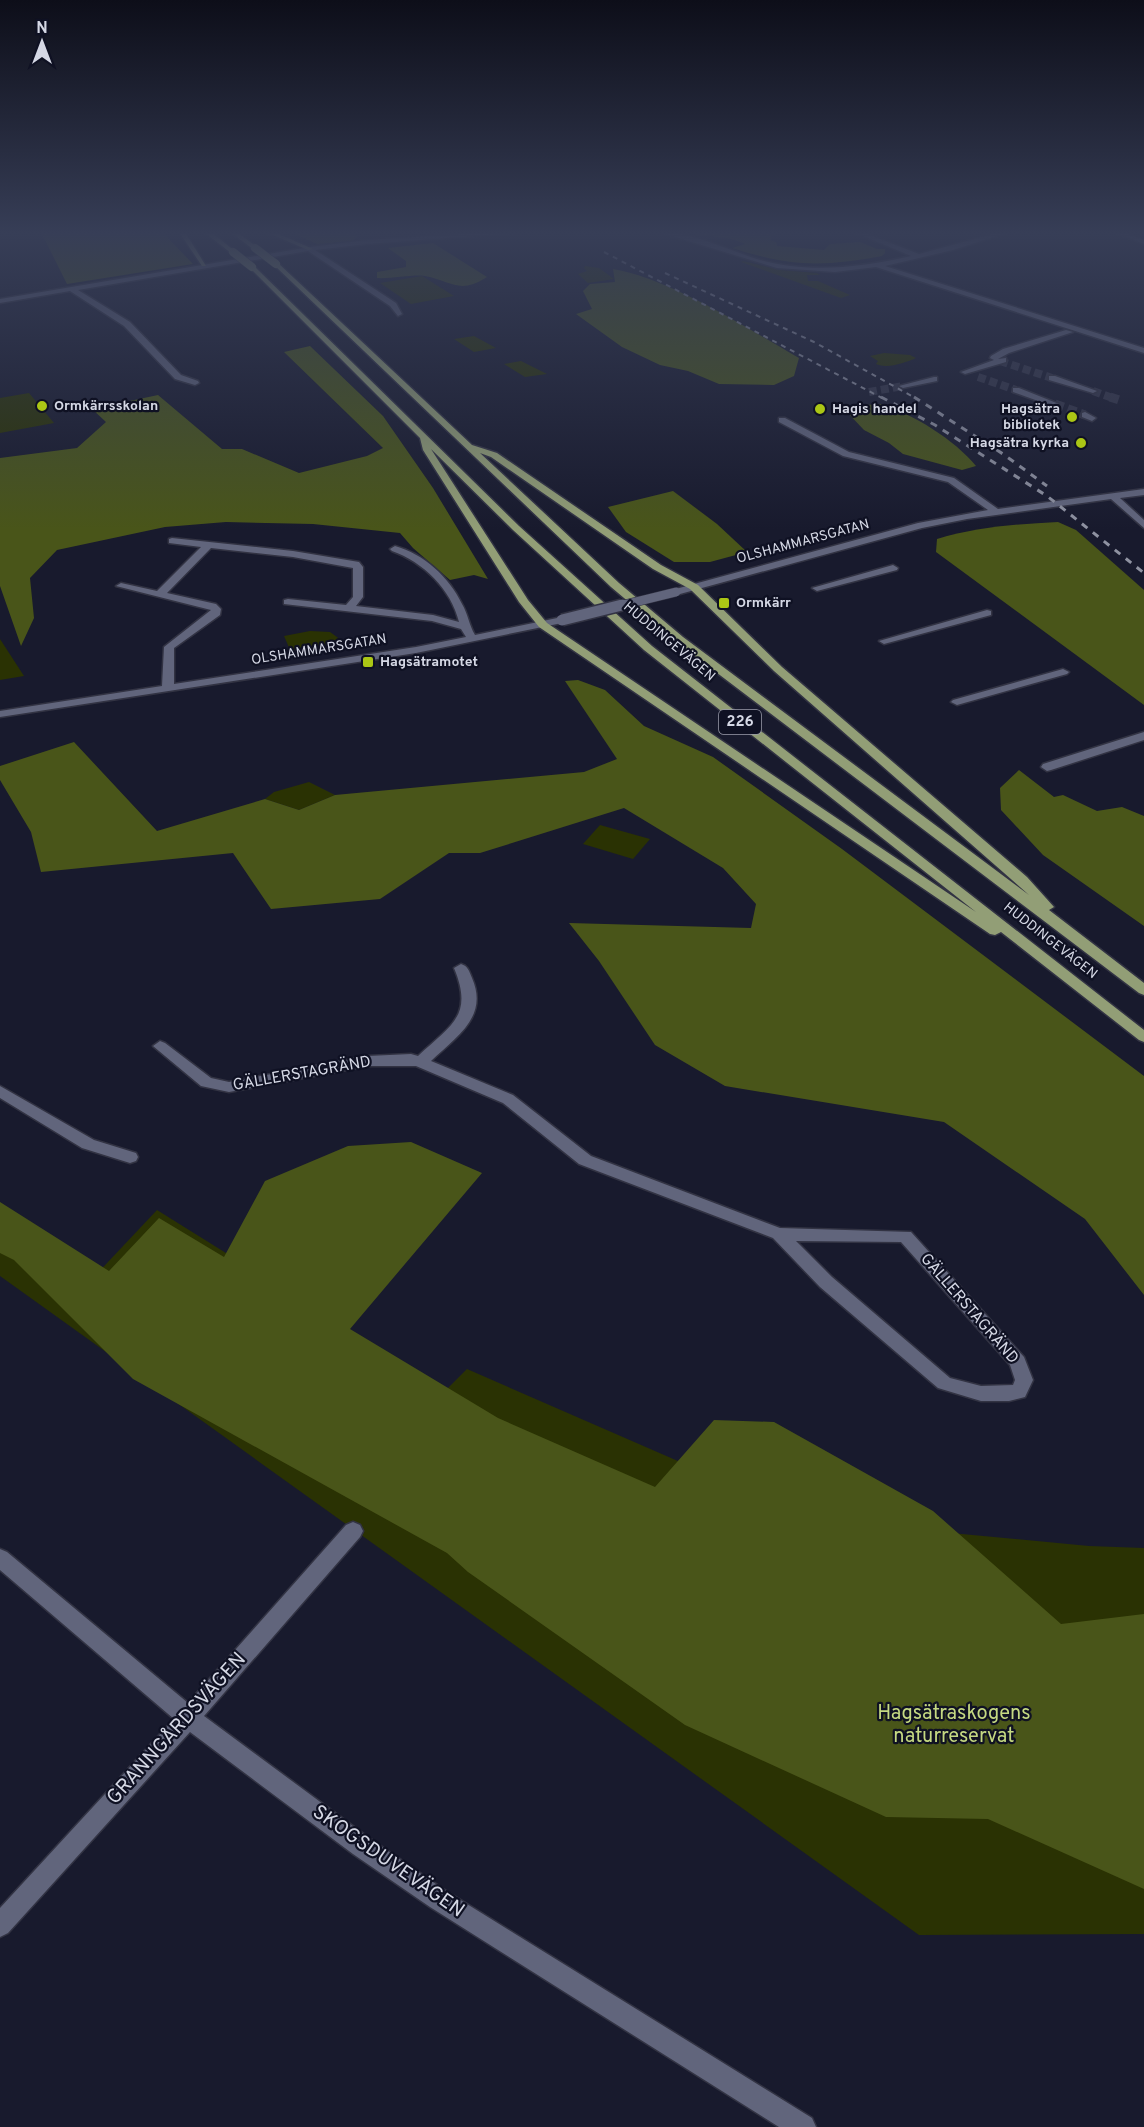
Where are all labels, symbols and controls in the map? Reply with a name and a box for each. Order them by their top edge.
north arrow [12,12,72,72]
text: N [36,19,48,39]
place label: Ormkärrsskolan [54,398,158,415]
marker: Ormkärrsskolan [35,399,49,413]
place label: Hagis handel [832,401,917,418]
place label: Hagsätra bibliotek [1001,401,1060,434]
marker: Hagis handel [813,402,827,416]
marker: Hagsätra bibliotek [1065,410,1079,424]
place label: Hagsätra kyrka [970,435,1069,452]
marker: Hagsätra kyrka [1074,436,1088,450]
street label: OLSHAMMARSGATAN [735,516,871,568]
place label: Ormkärr [736,595,791,612]
marker: Ormkärr [717,596,731,610]
street label: HUDDINGEVÄGEN [620,598,719,685]
street label: OLSHAMMARSGATAN [250,631,388,669]
place label: Hagsätramotet [380,654,478,671]
marker: Hagsätramotet [361,655,375,669]
road number: 226 [719,710,761,734]
street label: HUDDINGEVÄGEN [1000,898,1101,983]
street label: GÄLLERSTAGRÄND [231,1051,373,1096]
street label: GÄLLERSTAGRÄND [916,1249,1023,1368]
street label: GRANNGÅRDSVÄGEN [101,1647,252,1811]
park label: Hagsätraskogens naturreservat [877,1701,1031,1750]
street label: SKOGSDUVEVÄGEN [307,1799,470,1924]

